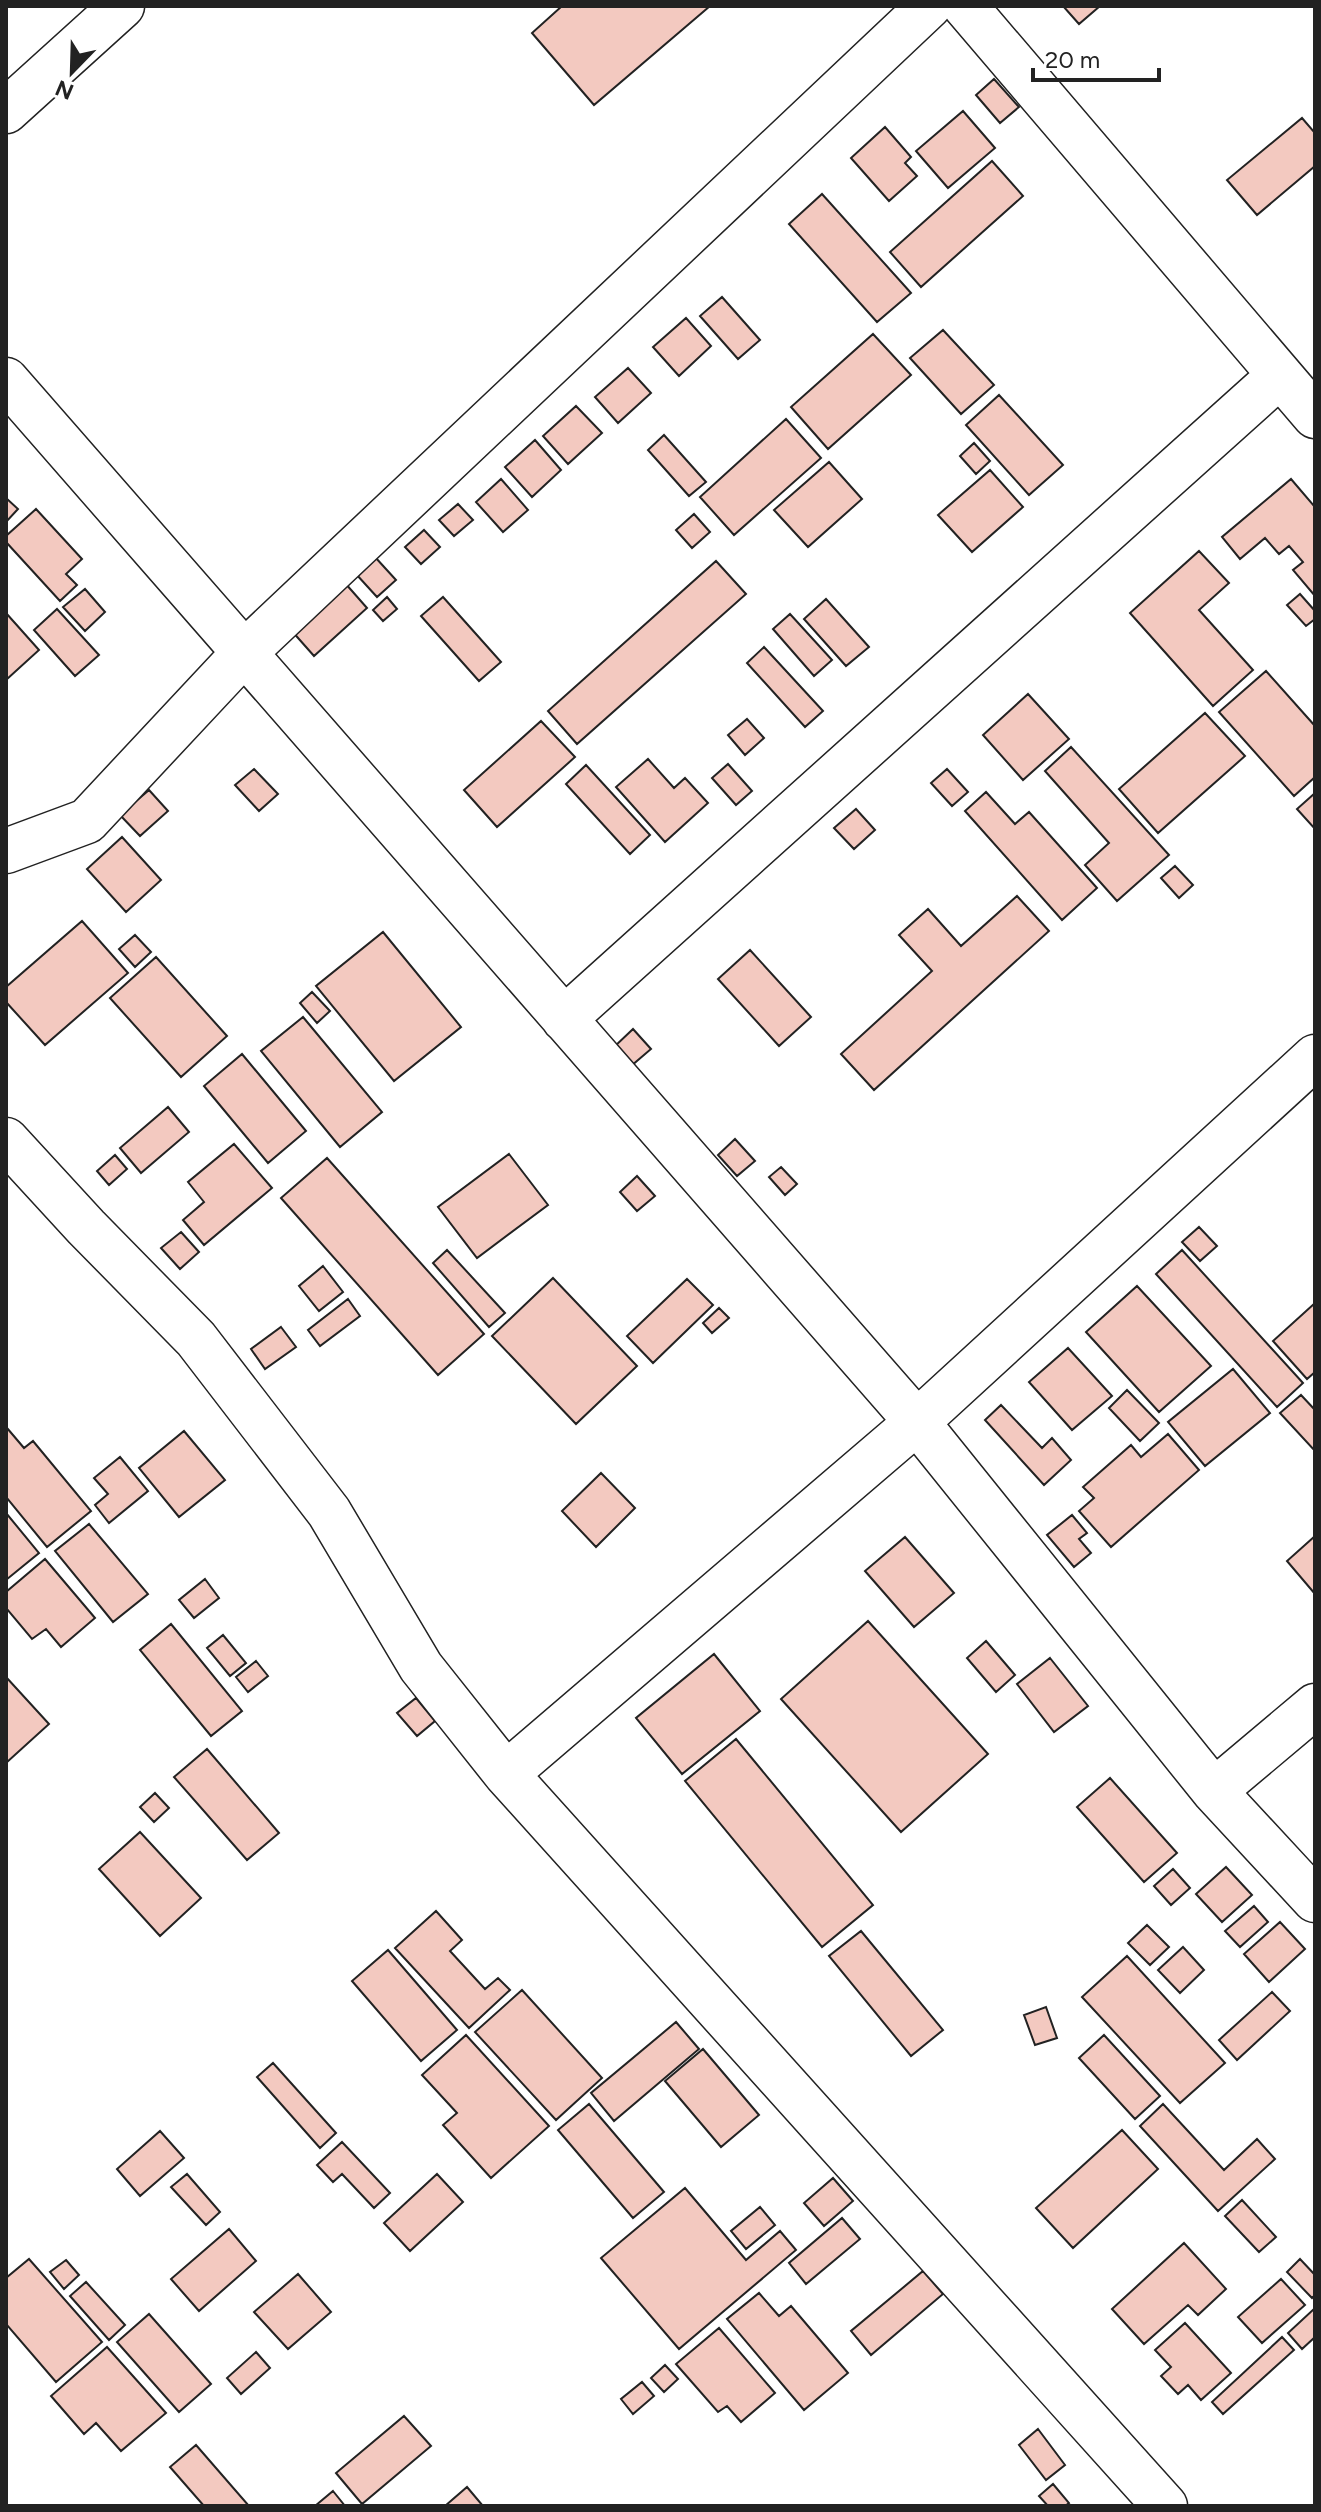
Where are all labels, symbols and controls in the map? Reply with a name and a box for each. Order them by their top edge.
north arrow [32,32,112,112]
scale bar [1033,32,1159,82]
text: 20 m [1045,45,1100,74]
text: N [51,74,77,106]

